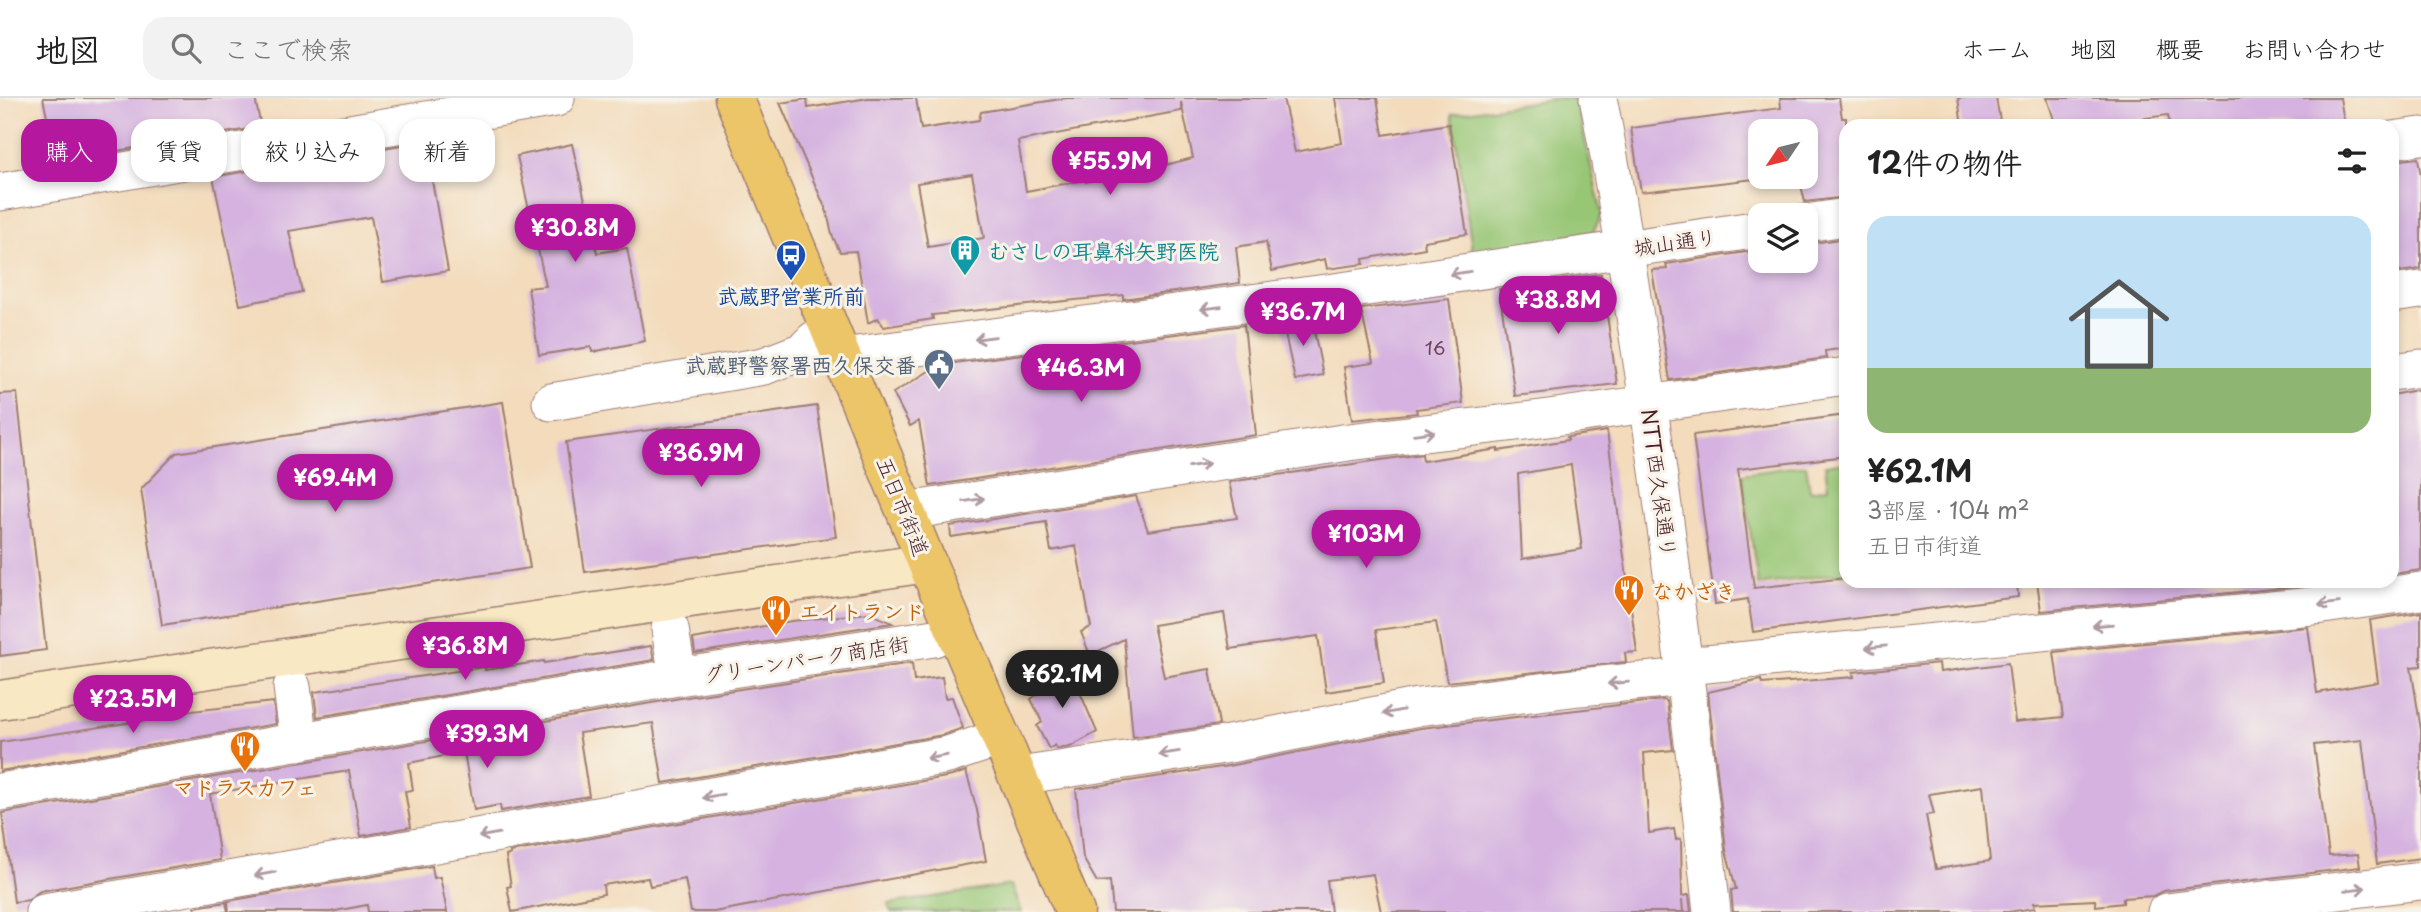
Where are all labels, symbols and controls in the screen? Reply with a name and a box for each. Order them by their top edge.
search box [143,17,633,80]
text: 地図 [35,23,101,73]
icon: search [167,29,205,67]
text: ここで検索 [223,29,353,68]
text: ホーム [1961,30,2032,66]
text: 地図 [2070,30,2118,66]
text: 概要 [2156,30,2204,66]
text: お問い合わせ [2242,30,2386,66]
chip: 購入 [21,119,117,182]
chip: 賃貸 [131,119,227,182]
chip: 絞り込み [241,119,385,182]
chip: 新着 [399,119,495,182]
north arrow [1748,119,1818,189]
map controls [1748,119,1818,273]
pin: ¥55.9M [1053,138,1167,197]
text: 12件の物件 [1867,139,2022,184]
text: ¥55.9M [1068,142,1152,177]
icon: filters [2333,142,2371,180]
button: layers [1748,203,1818,273]
pin: ¥30.8M [518,204,632,264]
text: ¥30.8M [531,209,619,244]
street label: 城山通り [1631,219,1719,263]
building icon: むさしの耳鼻科矢野医院 [948,233,982,277]
place label: むさしの耳鼻科矢野医院 [988,234,1219,266]
bus stop icon: 武蔵野営業所前 [774,238,808,282]
icon: home [2056,261,2182,387]
one-way arrow [1449,267,1472,280]
pin: ¥38.8M [1501,276,1615,336]
place label: 武蔵野営業所前 [718,279,865,311]
text: ¥38.8M [1515,281,1601,316]
pin: ¥36.7M [1246,288,1360,348]
text: ¥36.7M [1260,293,1346,328]
one-way arrow [1200,302,1223,315]
one-way arrow [974,332,997,345]
house number: 16 [1425,334,1445,361]
pin: ¥46.3M [1024,344,1138,404]
public building icon: 武蔵野警察署西久保交番 [922,347,956,391]
place label: 武蔵野警察署西久保交番 [685,348,916,380]
text: ¥46.3M [1037,349,1125,384]
street label: NTT西久保通り [1634,406,1686,560]
one-way arrow [1412,427,1435,440]
pin: ¥36.9M [644,430,758,489]
text: ¥36.9M [658,434,744,469]
text: ¥62.1M [1867,447,1972,492]
street label: 五日市街道 [869,451,939,561]
pin: ¥69.4M [278,454,392,514]
one-way arrow [1187,458,1210,471]
text: ¥69.4M [293,459,377,494]
text: 3部屋 · 104 m² [1867,492,2030,527]
one-way arrow [962,493,985,506]
pin: ¥103M [1317,510,1415,570]
text: ¥103M [1328,515,1404,550]
text: 五日市街道 [1867,527,1982,562]
restaurant icon: なかざき [1612,573,1646,617]
place label: なかざき [1652,574,1736,606]
restaurant icon: エイトランド [759,593,793,637]
place label: エイトランド [799,594,925,626]
one-way arrow [2318,597,2341,610]
one-way arrow [2092,619,2114,632]
pin: ¥36.8M [408,622,522,682]
street label: グリーンパーク商店街 [701,626,911,690]
text: ¥36.8M [422,627,508,662]
one-way arrow [1865,641,1888,654]
pin: ¥62.1M [1005,650,1119,710]
text: ¥62.1M [1022,655,1102,690]
pin: ¥23.5M [76,676,190,735]
one-way arrow [1608,677,1630,690]
text: ¥23.5M [89,680,177,715]
one-way arrow [1382,706,1405,719]
pin: ¥39.3M [430,710,544,770]
text: ¥39.3M [445,715,529,750]
restaurant icon: マドラスカフェ [228,729,262,773]
one-way arrow [1158,747,1181,760]
one-way arrow [926,750,949,764]
place label: マドラスカフェ [173,770,317,802]
one-way arrow [702,790,725,803]
one-way arrow [478,829,501,842]
one-way arrow [254,868,277,881]
one-way arrow [2343,883,2366,896]

